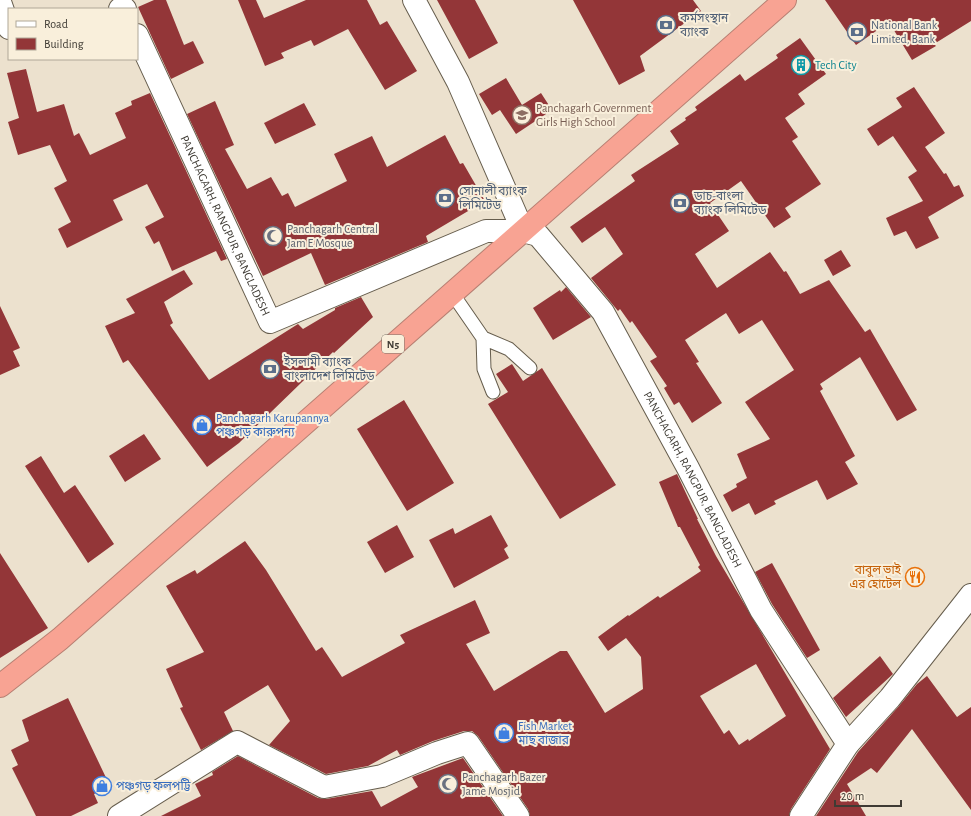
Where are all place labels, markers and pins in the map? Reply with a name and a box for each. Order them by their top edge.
place label: কর্মসংস্থান ব্যাংক [679,10,729,38]
bank icon: কর্মসংস্থান ব্যাংক [655,14,677,36]
place label: National Bank Limited, Bank [871,19,938,45]
bank icon: National Bank Limited, Bank [846,21,868,43]
building icon: Tech City [790,54,812,76]
place label: Tech City [815,59,857,72]
place label: Panchagarh Government Girls High School [536,102,652,128]
school or university icon: Panchagarh Government Girls High School [511,104,533,126]
place label: সোনালী ব্যাংক লিমিটেড [458,183,527,211]
bank icon: সোনালী ব্যাংক লিমিটেড [434,187,456,209]
place label: ডাচ-বাংলা ব্যাংক লিমিটেড [693,190,767,216]
bank icon: ডাচ-বাংলা ব্যাংক লিমিটেড [669,192,691,214]
place label: Panchagarh Central Jam E Mosque [287,223,378,249]
mosque icon: Panchagarh Central Jam E Mosque [262,225,284,247]
place label: ইসলামী ব্যাংক বাংলাদেশ লিমিটেড [283,354,375,382]
bank icon: ইসলামী ব্যাংক বাংলাদেশ লিমিটেড [259,358,281,380]
place label: Panchagarh Karupannya পঞ্চগড় কারুপন্য [216,412,330,439]
shop icon: Panchagarh Karupannya পঞ্চগড় কারুপন্য [191,414,213,436]
place label: বাবুল ভাই এর হোটেল [849,562,902,590]
restaurant icon: বাবুল ভাই এর হোটেল [904,566,926,588]
place label: Fish Market মাছ বাজার [517,720,572,746]
shop icon: Fish Market মাছ বাজার [493,722,515,744]
place label: Panchagarh Bazer Jame Mosjid [462,771,545,798]
mosque icon: Panchagarh Bazer Jame Mosjid [437,773,459,795]
shop icon: পঞ্চগড় ফলপট্টি [91,775,113,797]
place label: পঞ্চগড় ফলপট্টি [116,778,191,793]

